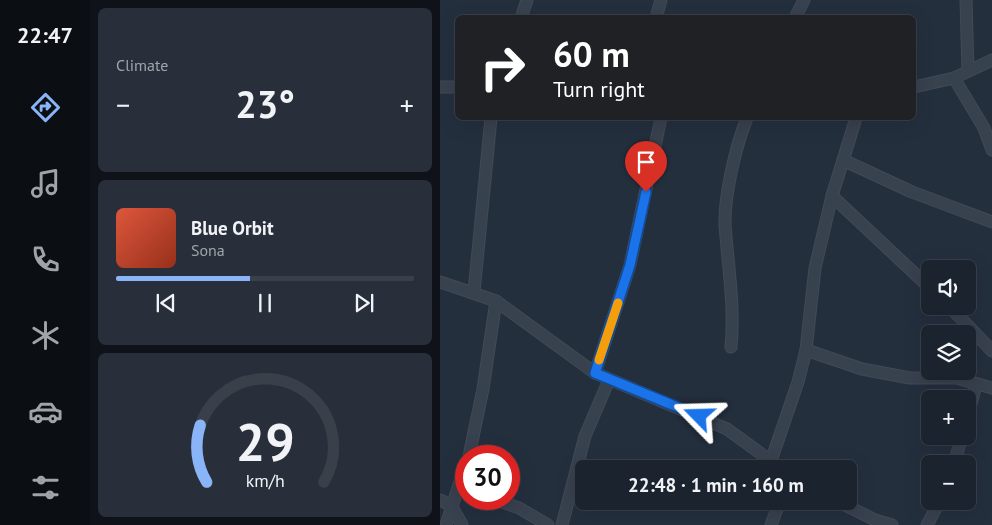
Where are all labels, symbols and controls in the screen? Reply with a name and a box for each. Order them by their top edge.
text: 22:47 [17,21,73,49]
text: 60 m [553,31,630,77]
icon: right [470,35,535,100]
text: Climate [116,55,168,75]
text: Turn right [553,75,645,103]
text: 23° [235,79,295,128]
text: − [116,86,130,123]
text: + [400,86,414,123]
icon: directions [28,90,63,125]
pin [625,141,667,192]
icon: arrive [632,148,660,176]
icon: music [28,166,63,201]
text: Blue Orbit [191,216,274,240]
text: Sona [191,240,225,260]
icon: phone [28,242,63,277]
map controls [921,260,976,510]
button: sound [921,260,976,315]
icon: previous [152,289,180,317]
icon: pause [251,289,279,317]
icon: next [350,289,378,317]
icon: climate [28,318,63,353]
button: layers [921,325,976,380]
position arrow [672,389,724,441]
button: + [921,390,976,445]
icon: car [28,394,63,429]
text: 29 [236,408,294,475]
speed limit sign: 30 [455,445,520,510]
button: − [921,455,976,510]
text: km/h [245,469,285,492]
icon: filters [28,470,63,505]
text: 22:48 · 1 min · 160 m [628,473,804,497]

